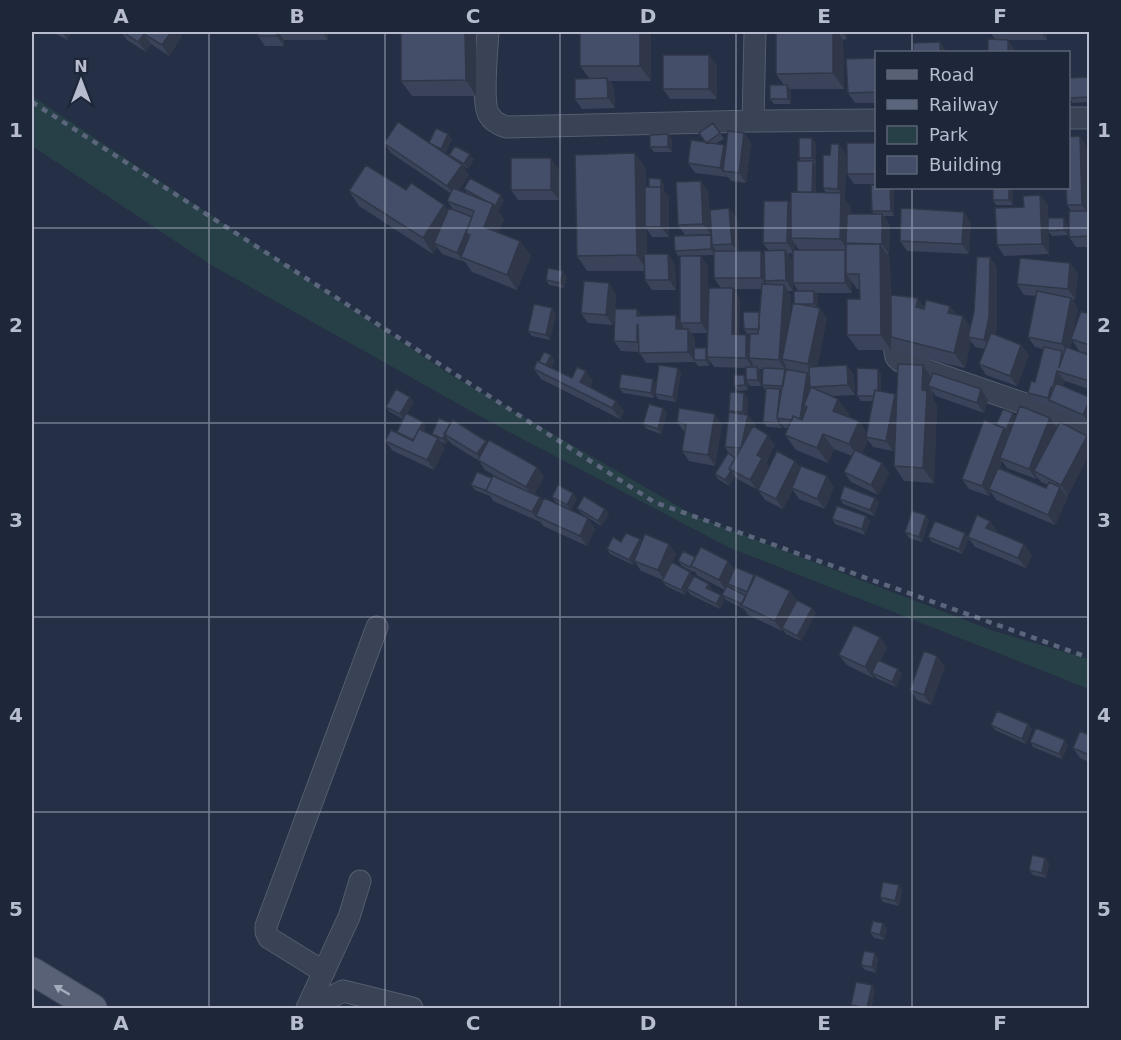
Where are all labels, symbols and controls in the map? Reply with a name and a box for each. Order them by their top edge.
text: A [113,4,129,28]
text: B [289,4,305,28]
text: C [466,4,480,28]
text: D [640,4,656,28]
text: E [817,4,831,28]
text: F [993,4,1007,28]
north arrow [51,51,111,111]
legend [875,51,1070,189]
text: N [74,57,88,76]
text: Road [929,64,974,85]
text: Railway [929,94,999,115]
text: 1 [9,118,23,142]
text: 1 [1097,118,1111,142]
text: Park [929,124,968,145]
text: Building [929,154,1002,175]
text: 2 [9,313,23,337]
text: 2 [1097,313,1111,337]
text: 3 [9,508,23,532]
text: 3 [1097,508,1111,532]
text: 4 [9,703,23,727]
text: 4 [1097,703,1111,727]
text: 5 [9,897,23,921]
text: 5 [1097,897,1111,921]
one-way arrow [54,984,70,995]
text: A [113,1011,129,1035]
text: B [289,1011,305,1035]
text: C [466,1011,480,1035]
text: D [640,1011,656,1035]
text: E [817,1011,831,1035]
text: F [993,1011,1007,1035]

